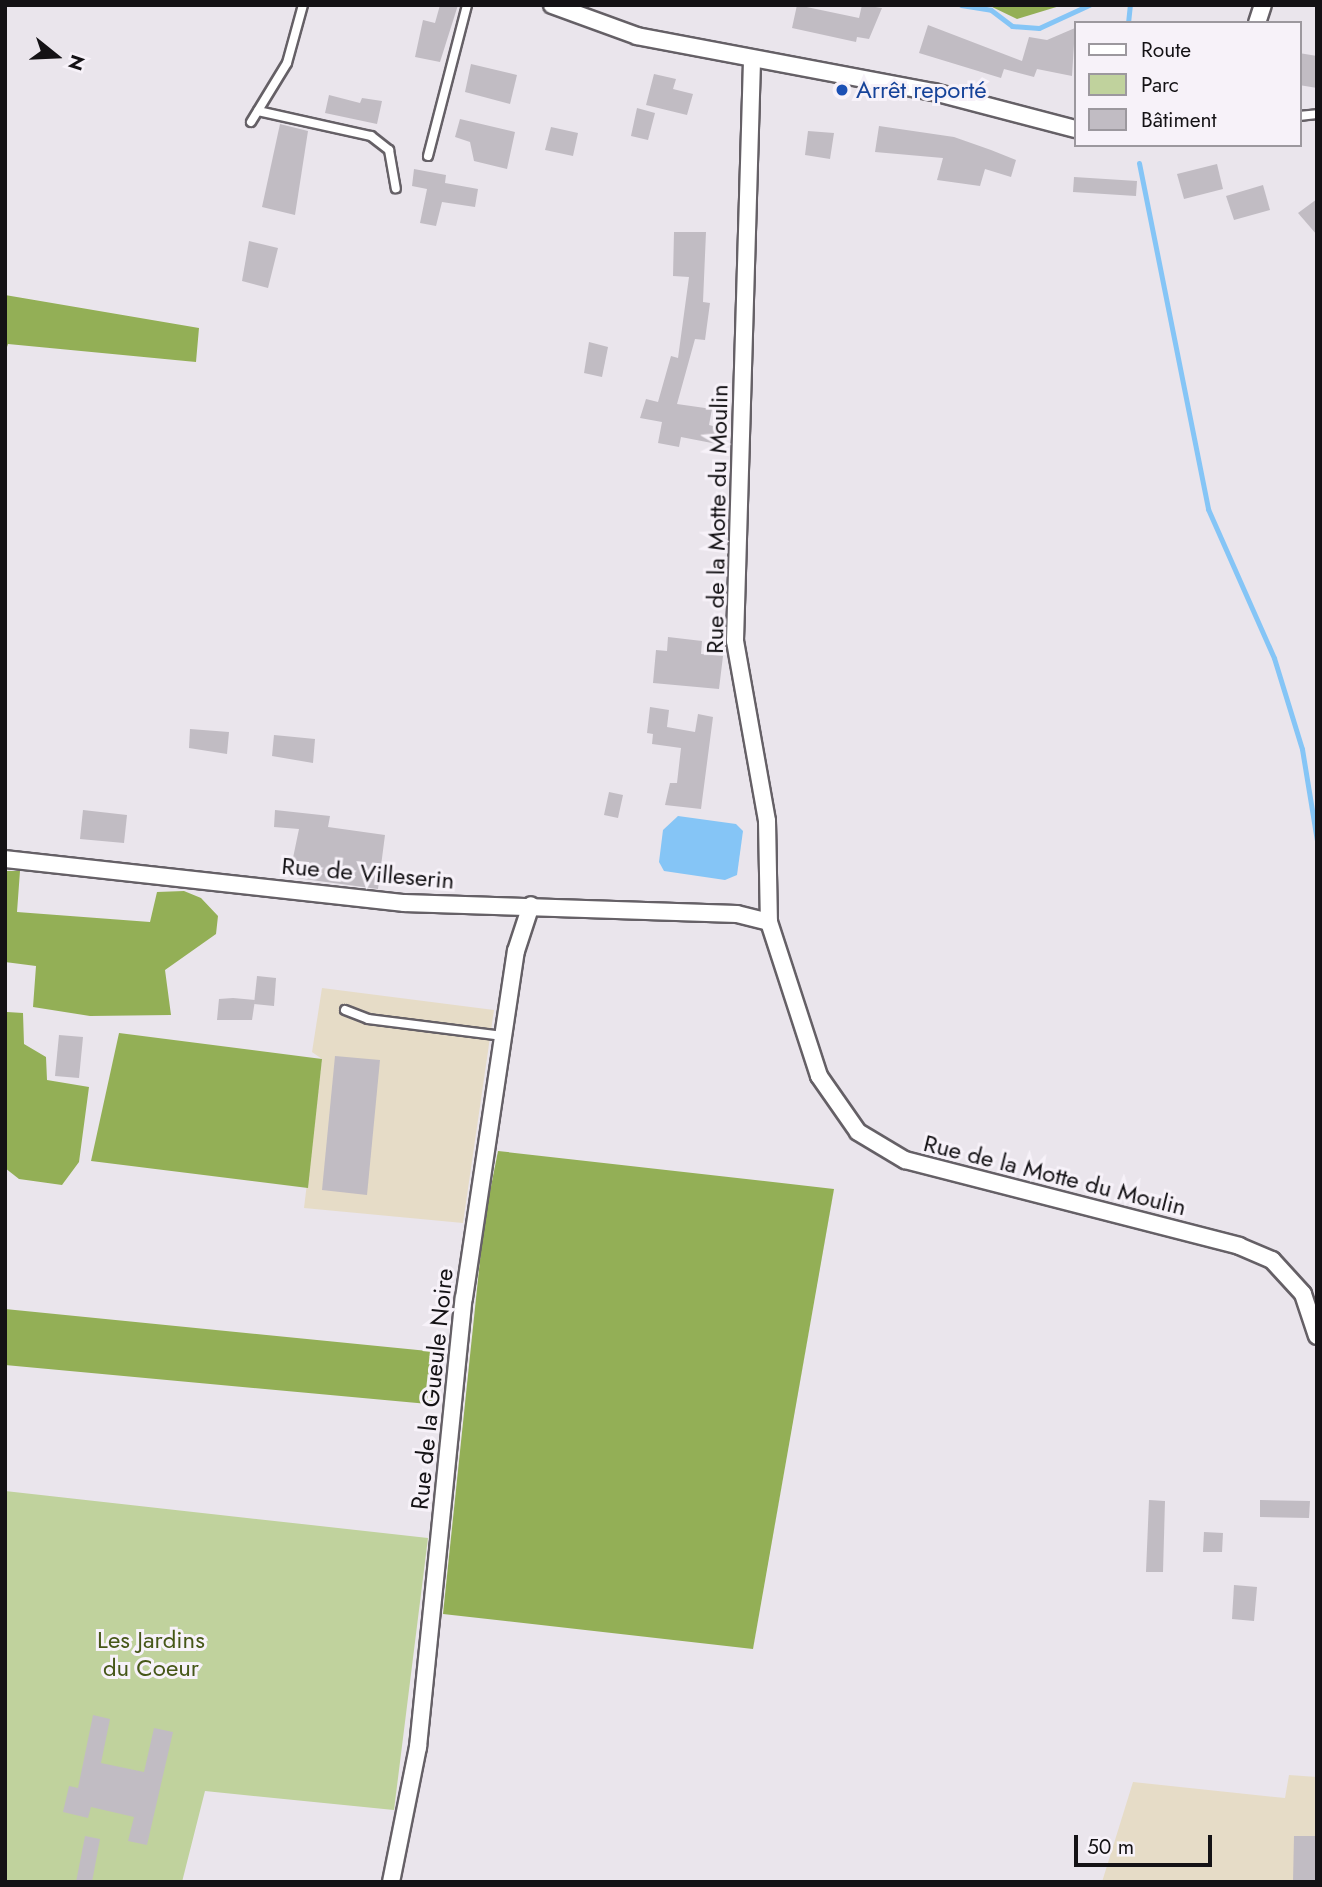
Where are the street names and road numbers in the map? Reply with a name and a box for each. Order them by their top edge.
street label: Rue de la Motte du Moulin [700,384,734,654]
street label: Rue de Villeserin [280,851,456,895]
street label: Rue de la Motte du Moulin [921,1128,1189,1222]
street label: Rue de la Gueule Noire [405,1267,459,1511]

